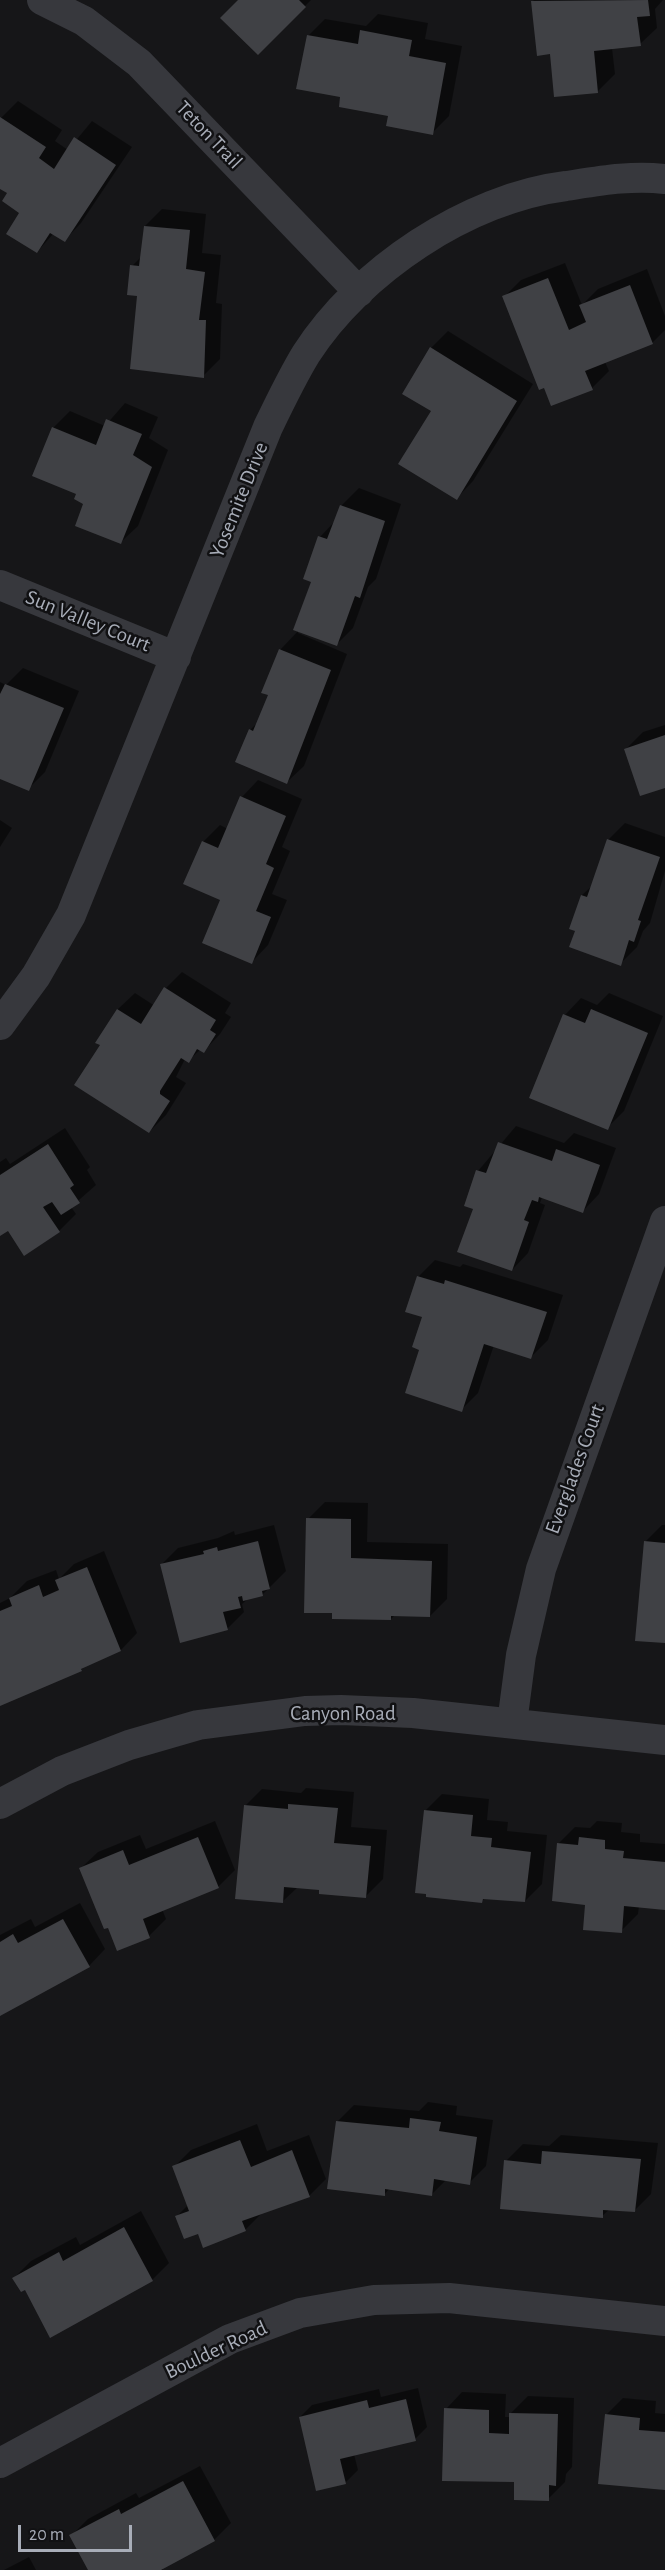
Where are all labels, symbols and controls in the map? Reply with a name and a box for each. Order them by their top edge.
street label: Teton Trail [170,96,248,174]
street label: Yosemite Drive [204,438,274,562]
street label: Sun Valley Court [22,585,154,657]
street label: Everglades Court [540,1401,610,1537]
street label: Canyon Road [290,1701,396,1727]
street label: Boulder Road [161,2315,271,2385]
scale bar [21,2513,135,2551]
text: 20 m [29,2526,64,2544]

